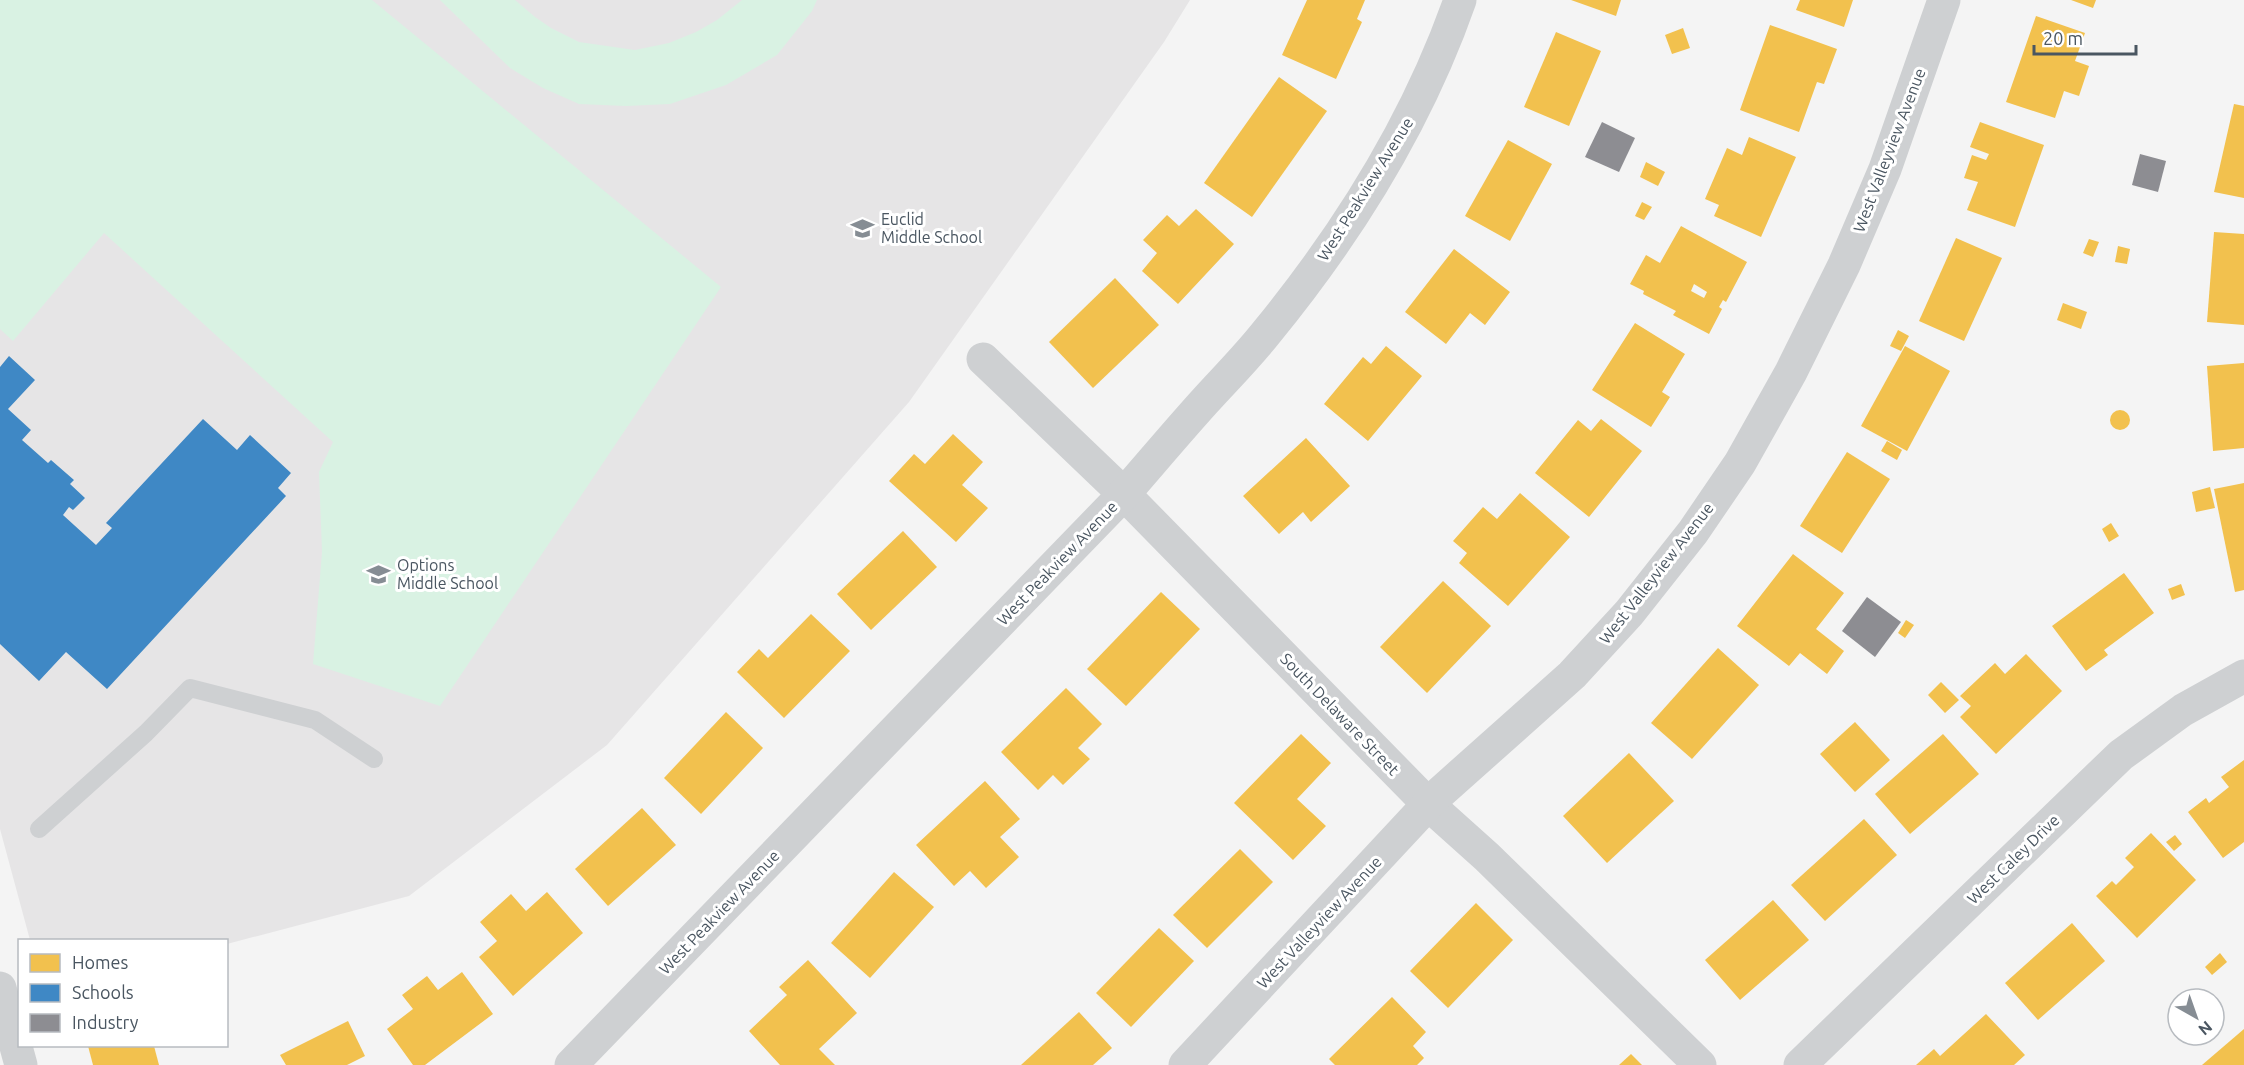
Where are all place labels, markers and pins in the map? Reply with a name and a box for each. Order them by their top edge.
place label: Euclid Middle School [881,210,982,246]
school or university icon: Euclid Middle School [850,215,876,241]
place label: Options Middle School [397,556,498,592]
school or university icon: Options Middle School [366,561,392,587]

